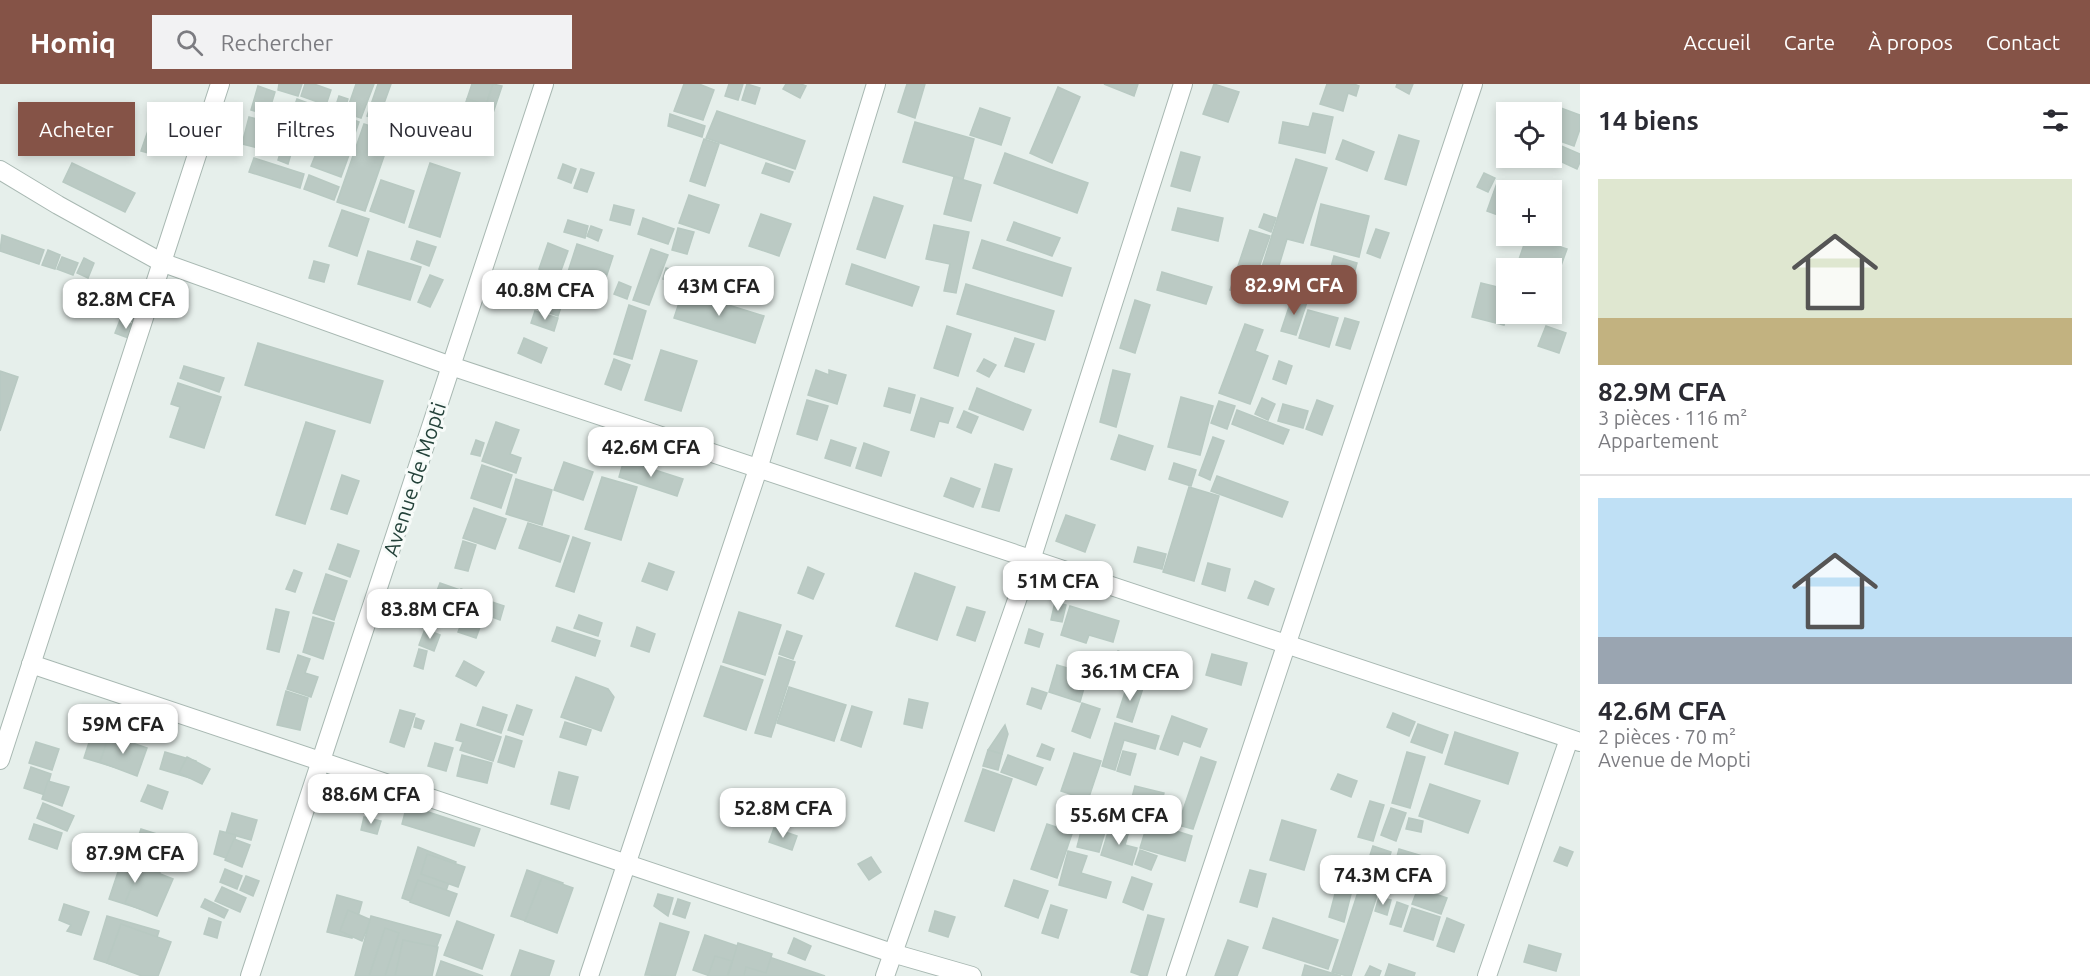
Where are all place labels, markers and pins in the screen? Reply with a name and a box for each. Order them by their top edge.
pin: 82.9M CFA [1225,265,1363,316]
pin: 43M CFA [664,266,774,317]
pin: 40.8M CFA [476,270,614,321]
pin: 82.8M CFA [57,279,195,330]
pin: 42.6M CFA [582,427,720,478]
pin: 51M CFA [1003,561,1113,612]
pin: 83.8M CFA [361,589,499,640]
pin: 36.1M CFA [1061,651,1199,702]
pin: 59M CFA [68,704,178,755]
pin: 88.6M CFA [302,774,440,825]
pin: 52.8M CFA [714,788,852,839]
pin: 55.6M CFA [1050,795,1188,846]
pin: 87.9M CFA [66,833,204,884]
pin: 74.3M CFA [1314,855,1452,906]

